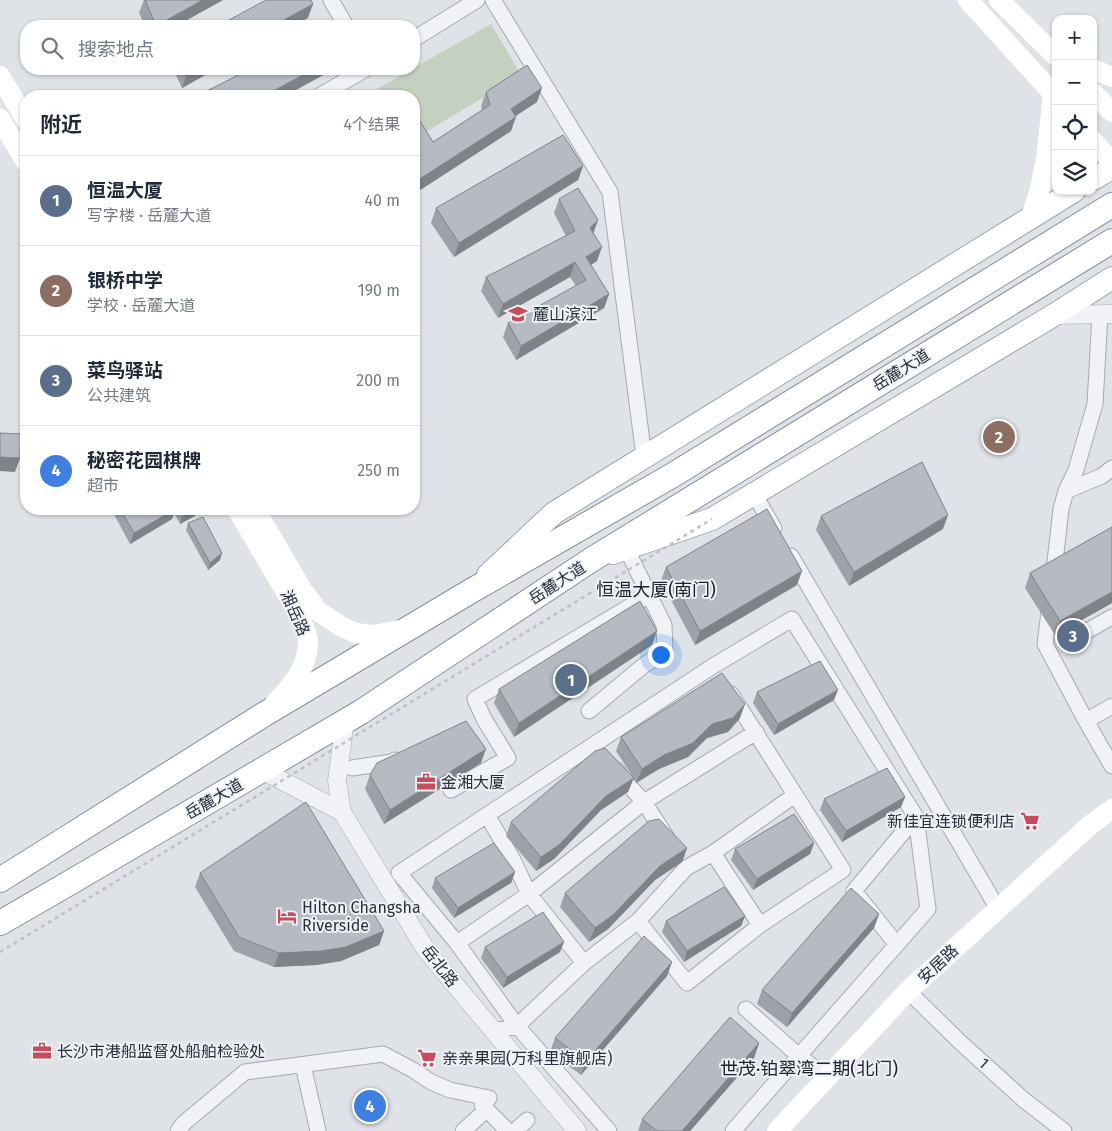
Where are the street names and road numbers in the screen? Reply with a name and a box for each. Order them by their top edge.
street label: 岳麓大道 [869,345,933,395]
street label: 岳麓大道 [525,558,589,608]
street label: 湘岳路 [277,587,313,639]
street label: 岳麓大道 [182,775,246,823]
street label: 岳北路 [418,941,462,991]
street label: 安居路 [914,941,962,987]
street label: 1 [975,1054,993,1072]

